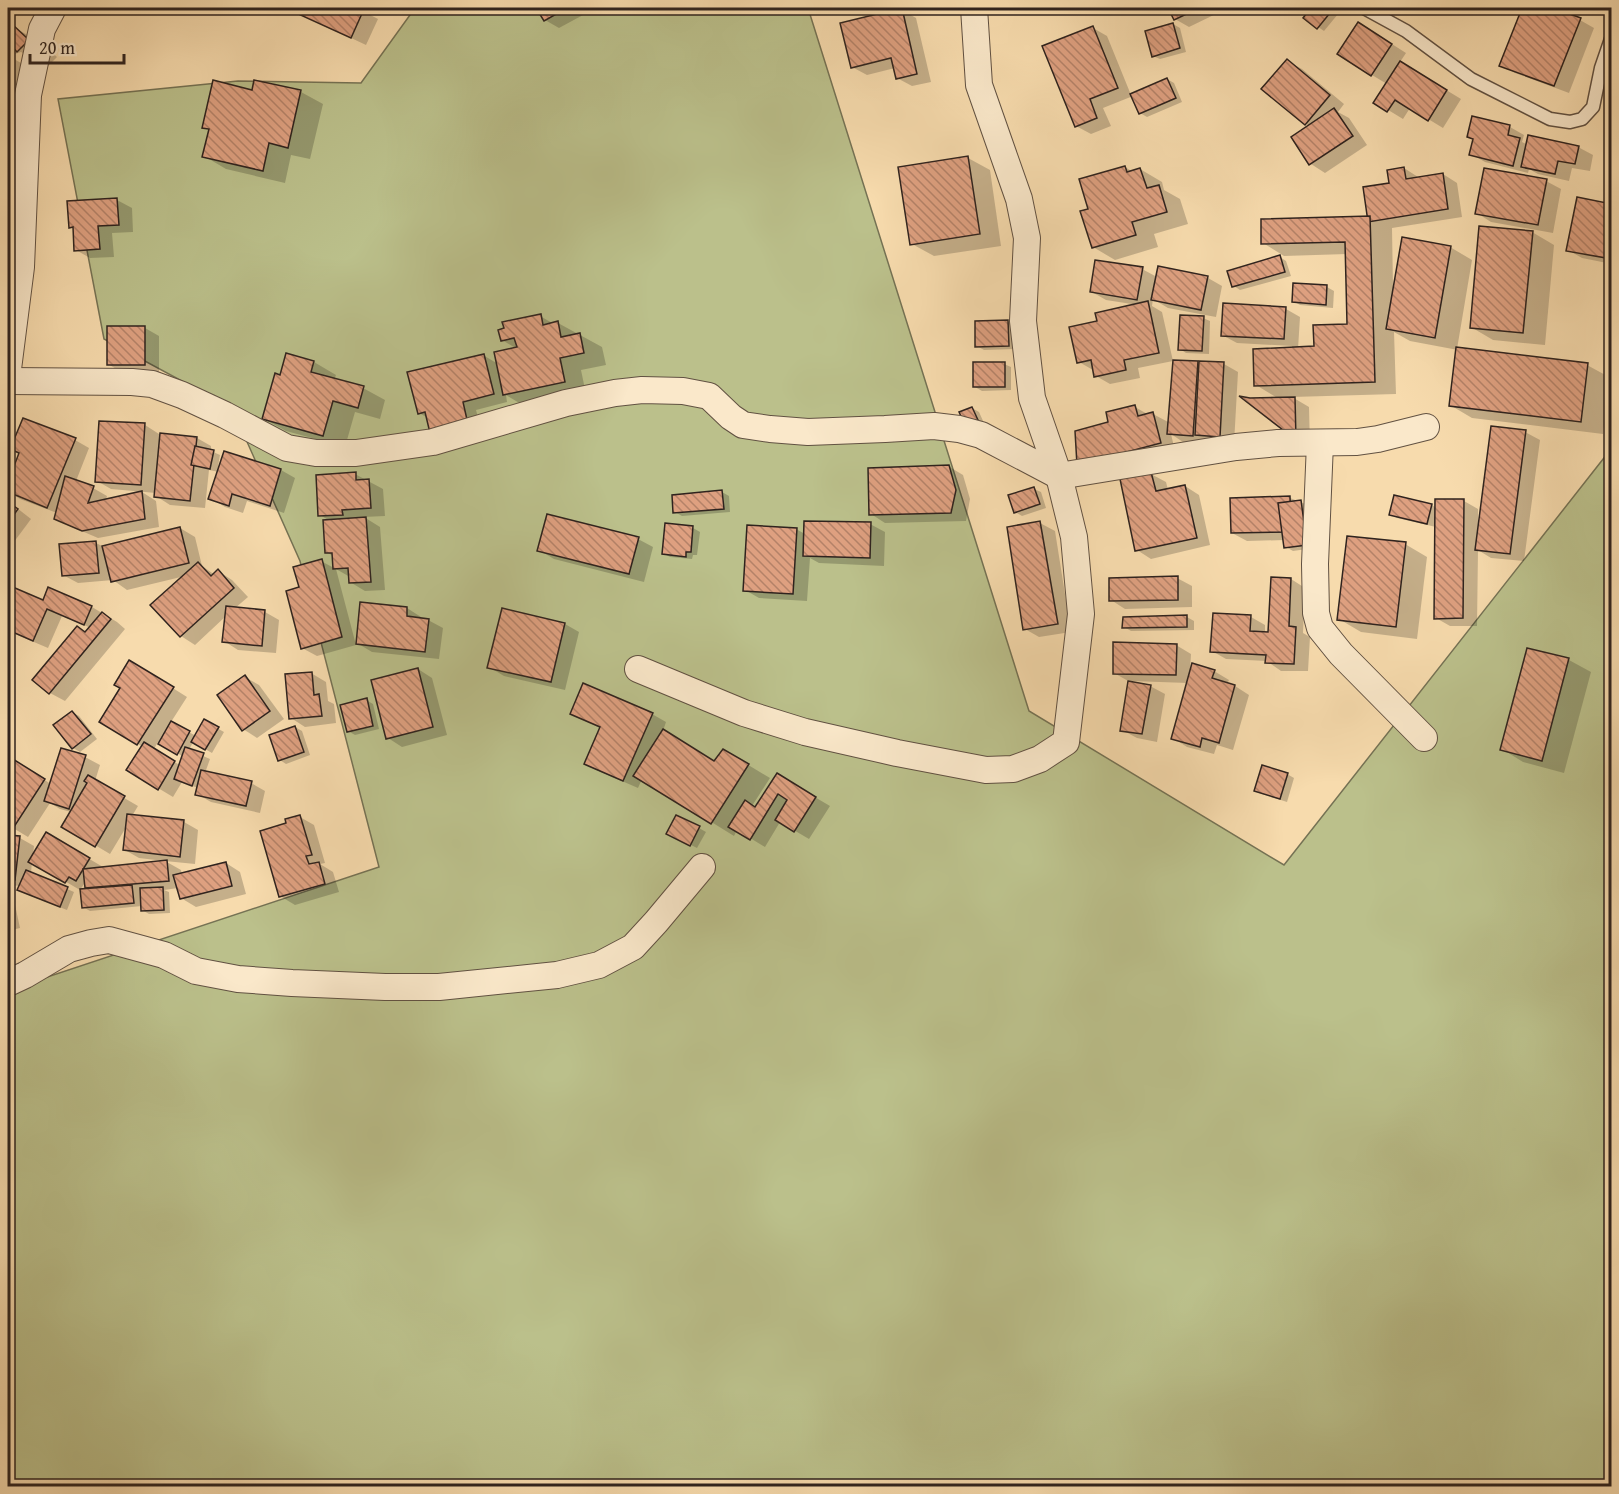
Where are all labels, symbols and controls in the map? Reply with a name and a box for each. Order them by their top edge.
scale bar [30,27,124,65]
text: 20 m [39,34,75,61]

